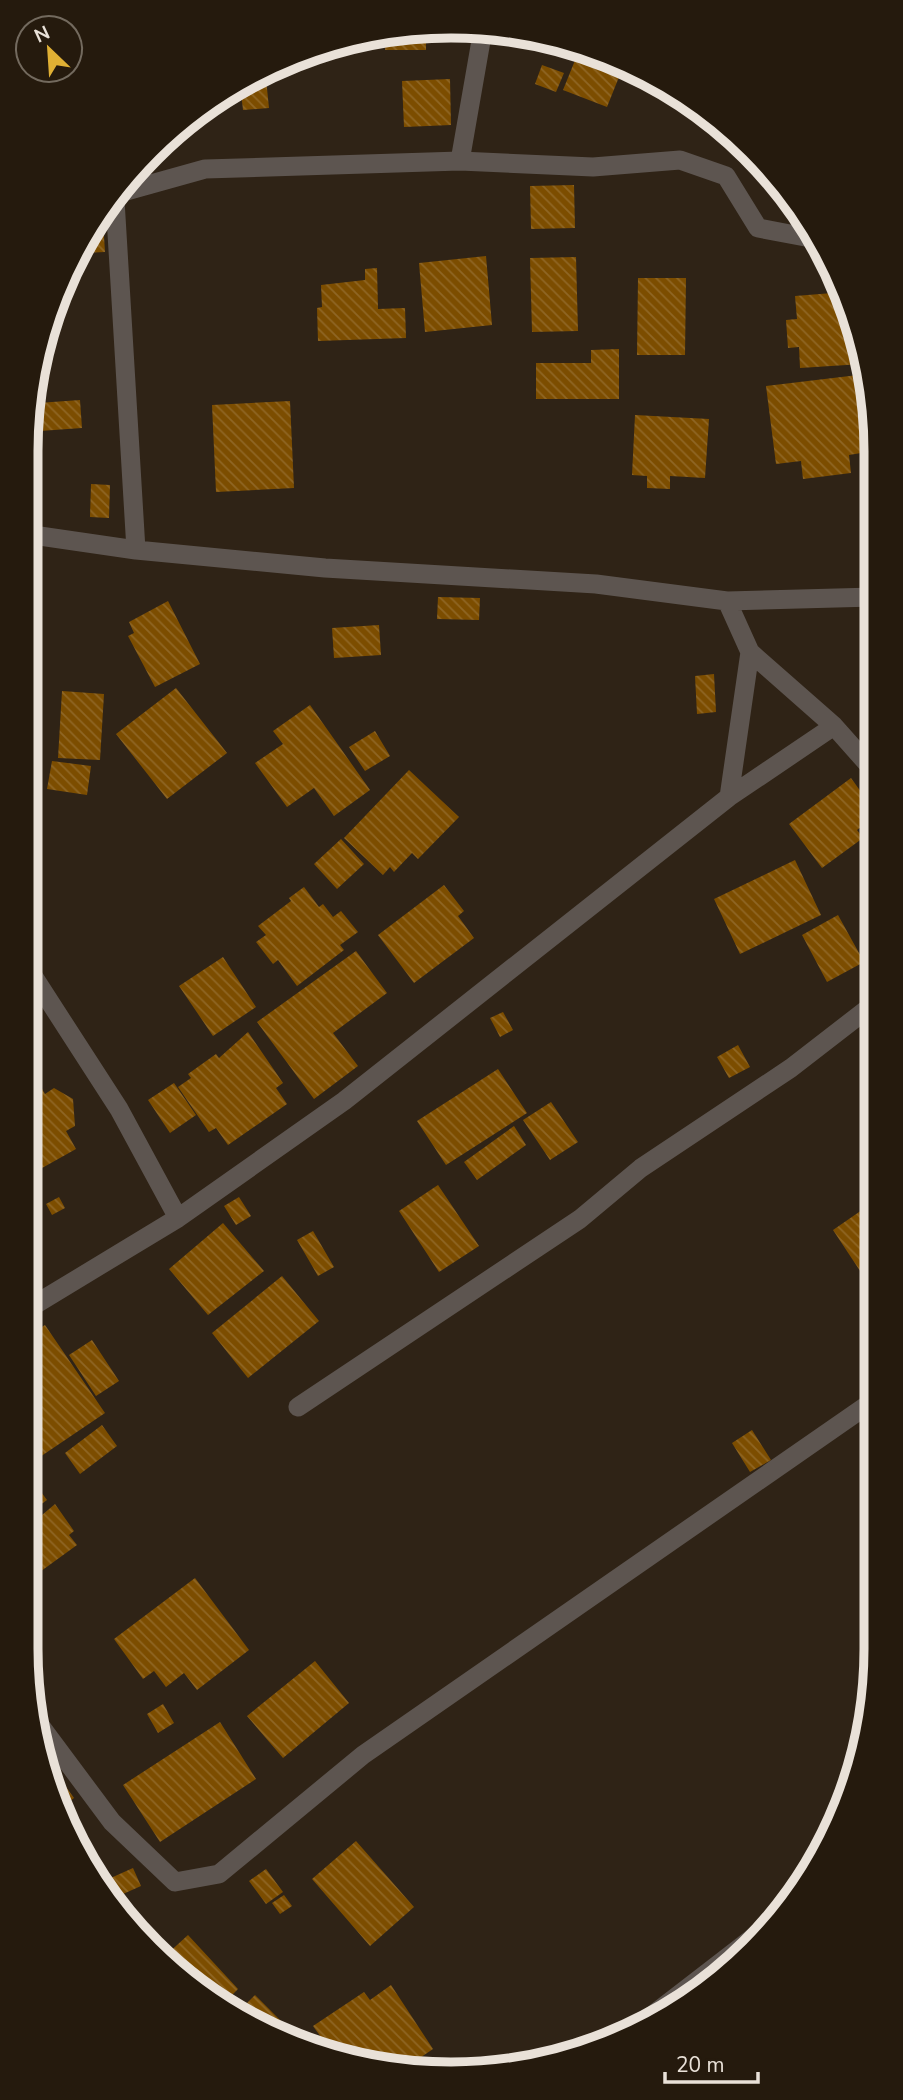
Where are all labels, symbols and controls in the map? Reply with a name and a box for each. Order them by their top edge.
north arrow [14,14,84,84]
text: N [30,20,54,49]
scale bar [665,2040,758,2084]
text: 20 m [676,2051,725,2079]

